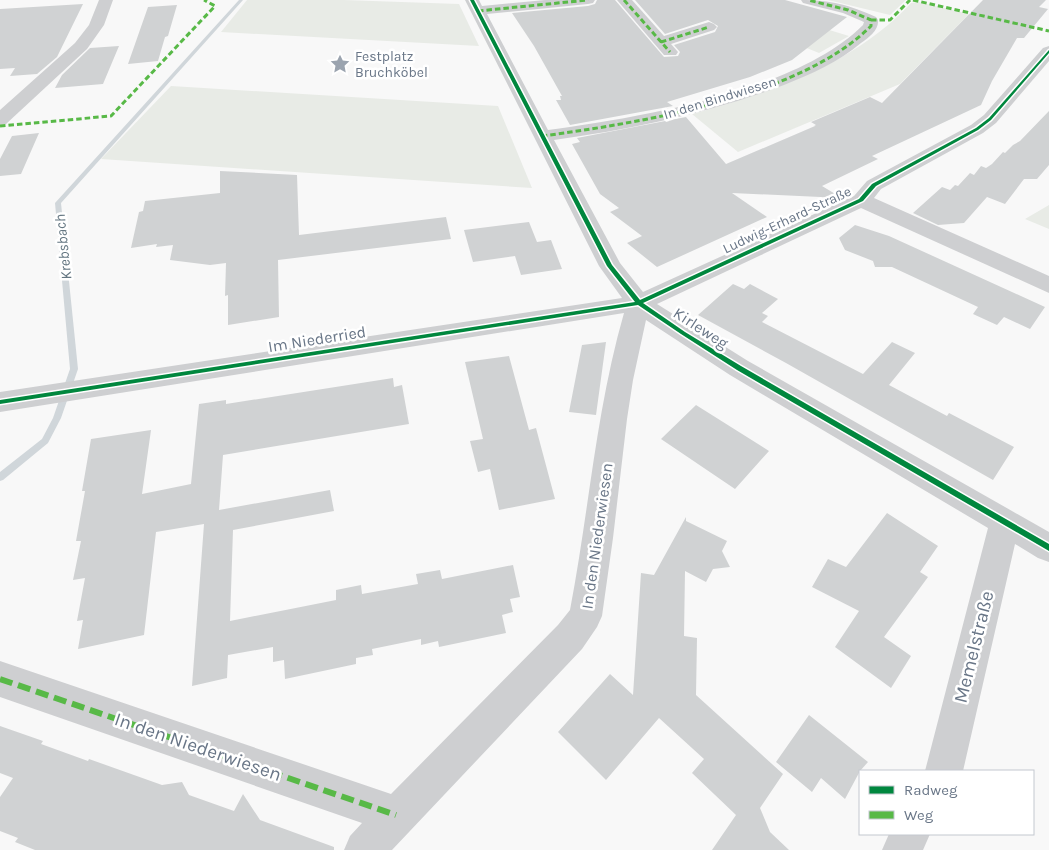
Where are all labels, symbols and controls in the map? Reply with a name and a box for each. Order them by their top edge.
place label: Festplatz Bruchköbel [355,48,428,81]
place icon: Festplatz Bruchköbel [329,53,351,75]
street label: In den Bindwiesen [662,73,778,123]
street label: Ludwig-Erhard-Straße [720,183,854,257]
water label: Krebsbach [51,213,75,281]
street label: Kirleweg [670,303,732,353]
street label: Im Niederried [267,322,367,356]
street label: In den Niederwiesen [577,462,617,610]
street label: Memelstraße [949,589,999,705]
street label: In den Niederwiesen [112,708,284,786]
legend [859,770,1034,835]
text: Radweg [904,781,958,799]
text: Weg [904,806,934,824]

